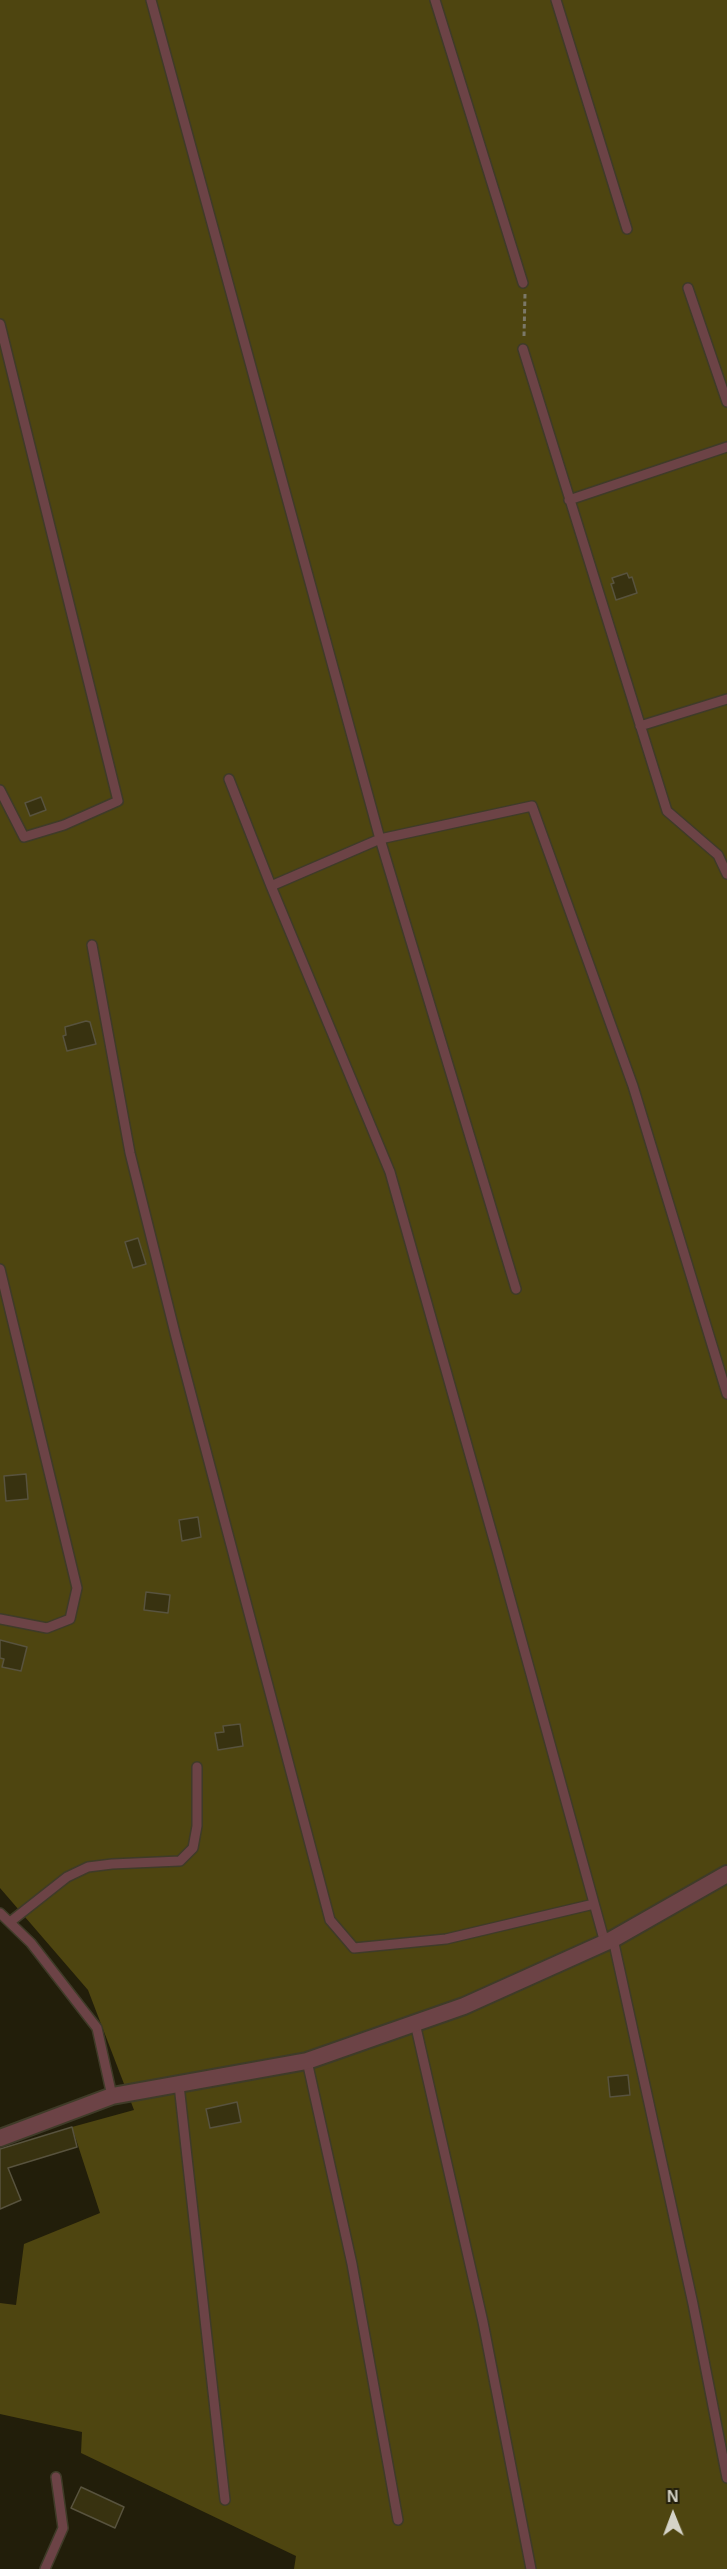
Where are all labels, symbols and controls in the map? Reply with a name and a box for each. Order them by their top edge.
north arrow [643,2485,703,2545]
text: N [667,2488,679,2505]

